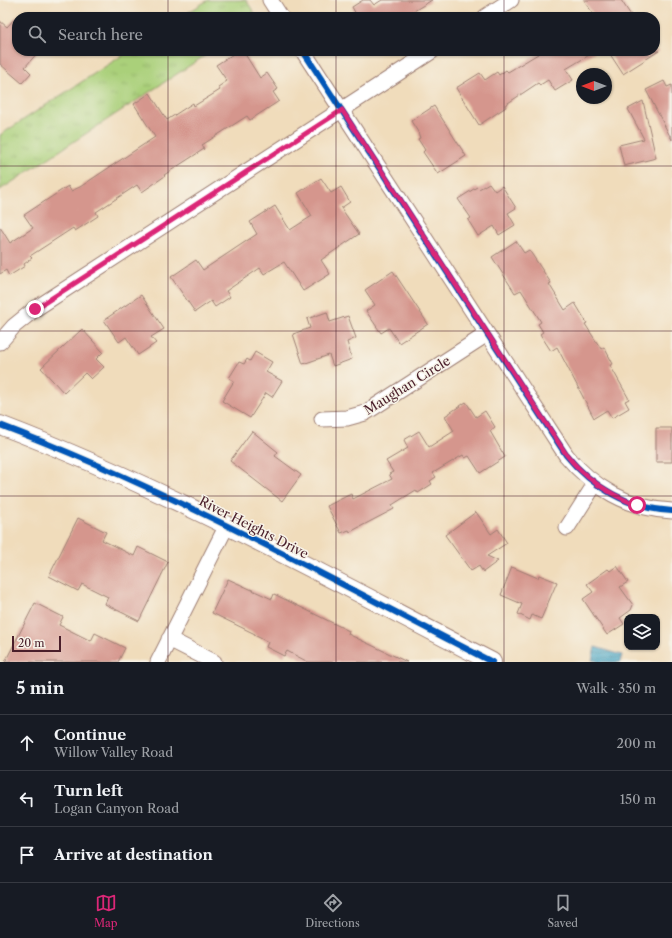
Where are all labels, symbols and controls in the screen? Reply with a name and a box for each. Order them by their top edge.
search box [12,12,660,56]
icon: search [26,23,48,45]
text: Search here [58,25,143,44]
north arrow [576,68,612,104]
route end [26,300,44,318]
street label: Maughan Circle [361,352,453,418]
street label: River Heights Drive [197,493,311,561]
route start [628,496,646,514]
map controls [624,614,660,650]
button: layers [624,614,660,650]
scale bar [12,634,61,653]
text: 20 m [18,636,44,650]
text: 5 min [16,678,64,698]
text: Walk · 350 m [576,680,656,696]
text: Continue [54,725,126,744]
icon: ahead [16,732,38,754]
text: 200 m [616,735,656,751]
text: Willow Valley Road [54,744,173,760]
text: Turn left [54,781,123,800]
icon: left [16,788,38,810]
text: 150 m [620,791,656,807]
text: Logan Canyon Road [54,800,179,816]
icon: arrive [16,844,38,866]
text: Arrive at destination [54,845,213,864]
tab: Map [94,892,118,930]
tab: Directions [305,892,360,930]
tab: Saved [548,892,578,930]

